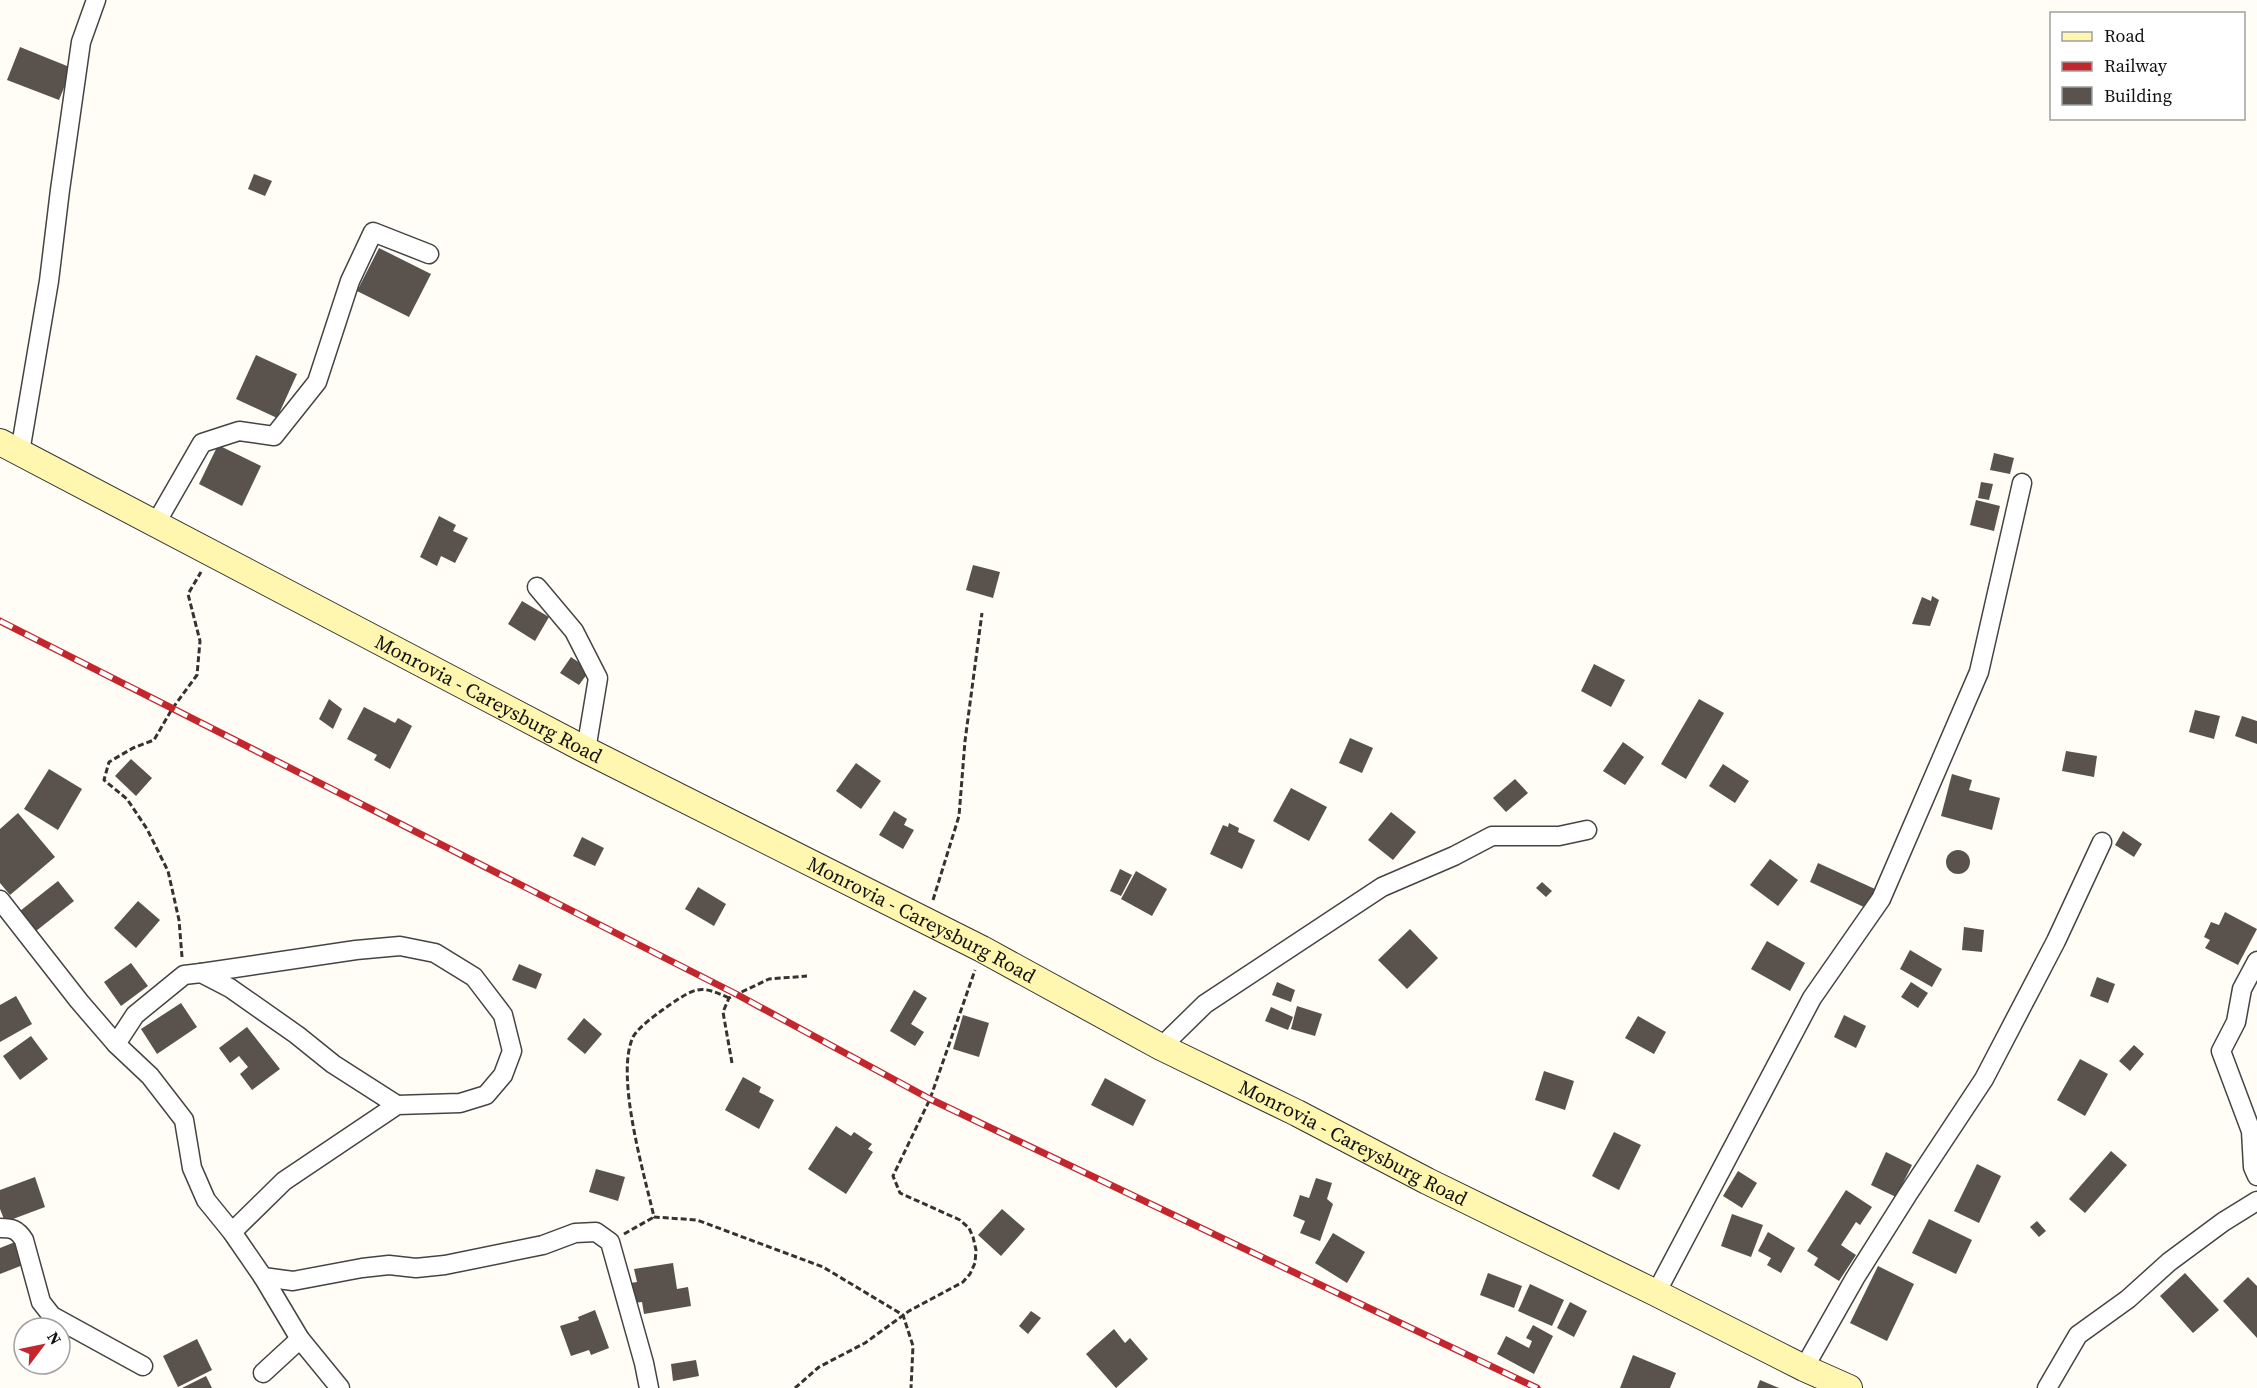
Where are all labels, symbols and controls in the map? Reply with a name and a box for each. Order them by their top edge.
legend [2050,12,2245,120]
text: Road [2104,23,2145,48]
text: Railway [2104,53,2168,78]
text: Building [2104,83,2172,108]
street label: Monrovia - Careysburg Road [370,628,608,770]
street label: Monrovia - Careysburg Road [803,850,1041,990]
street label: Monrovia - Careysburg Road [1234,1073,1473,1213]
north arrow [12,1316,72,1376]
text: N [42,1327,67,1349]

